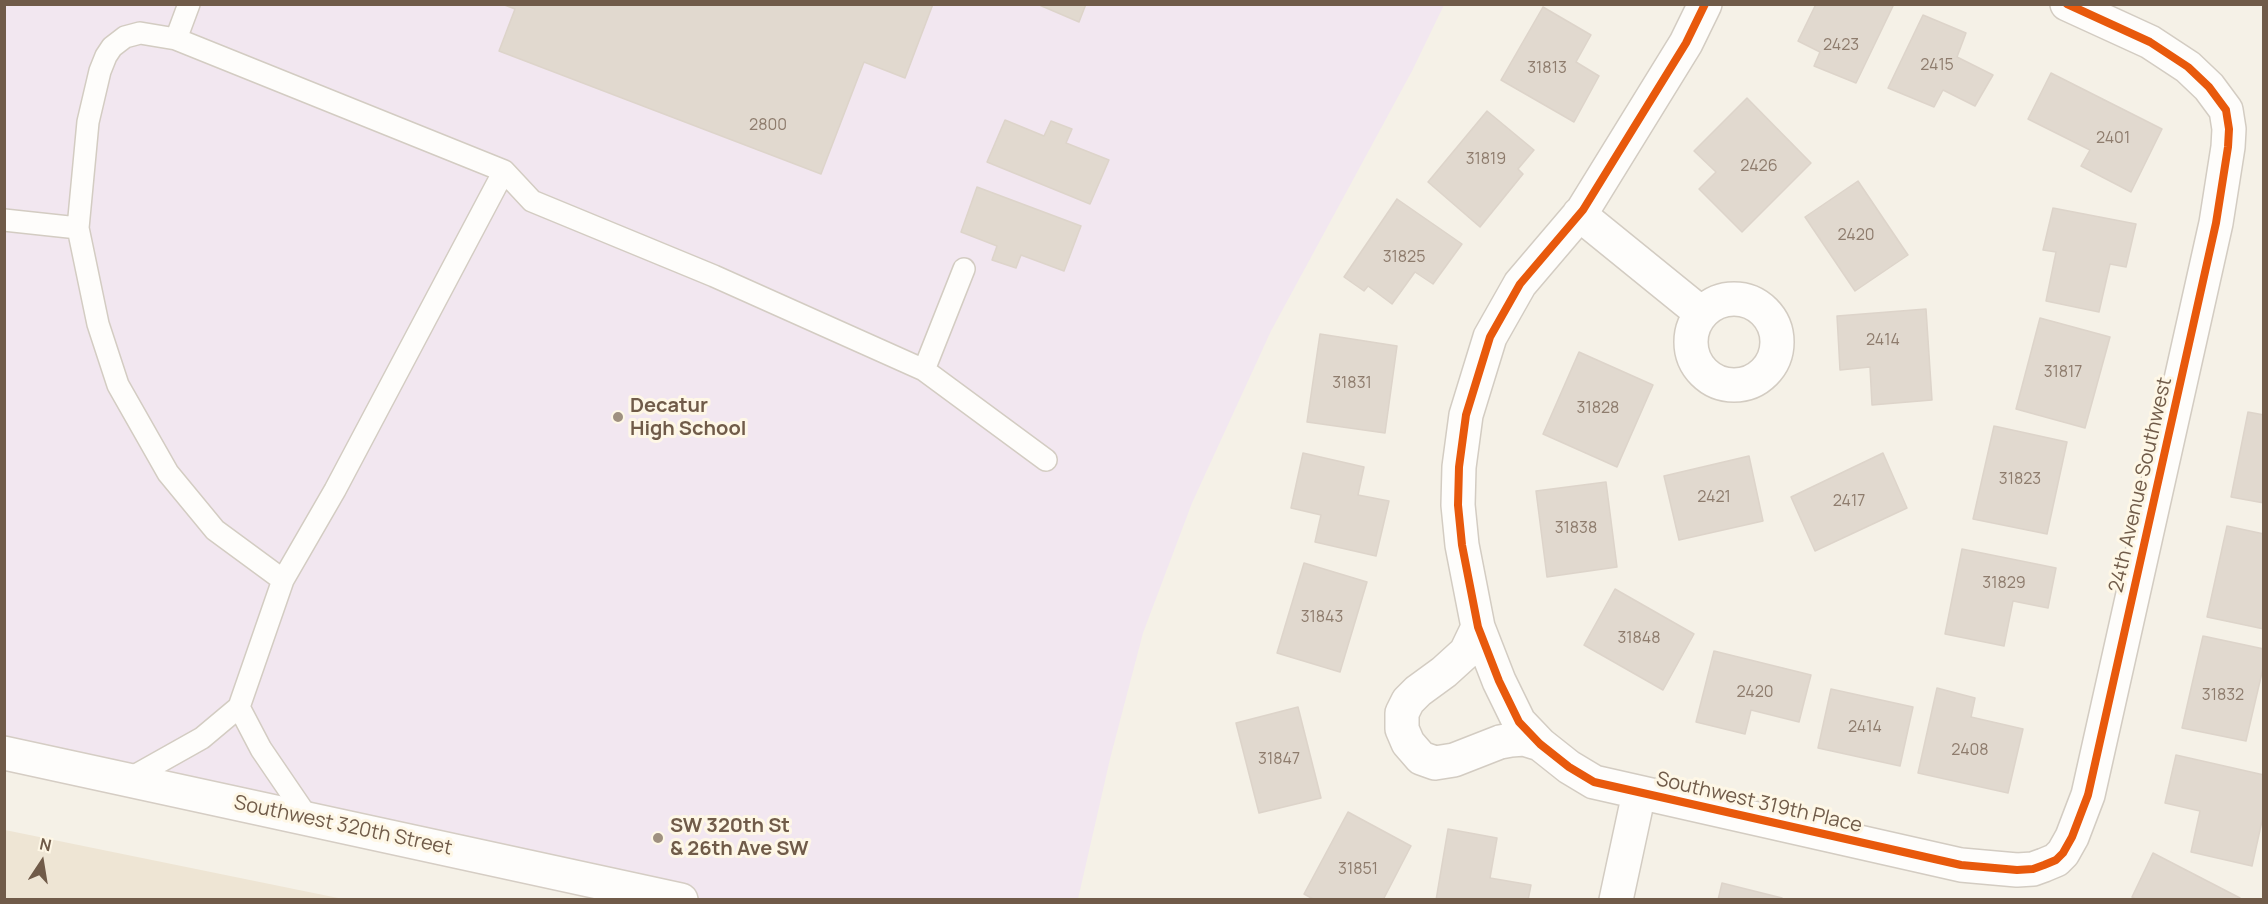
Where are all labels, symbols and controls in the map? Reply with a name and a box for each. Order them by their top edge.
house number: 2423 [1823,36,1859,56]
house number: 2415 [1920,56,1954,76]
house number: 31813 [1527,59,1567,79]
house number: 2800 [749,116,787,136]
house number: 2401 [2096,129,2130,149]
house number: 31819 [1466,150,1506,170]
house number: 2426 [1740,157,1778,177]
house number: 2420 [1837,226,1875,246]
house number: 31825 [1383,248,1425,268]
house number: 2414 [1866,331,1900,351]
house number: 31817 [2044,363,2082,383]
house number: 31831 [1332,374,1372,394]
street label: 24th Avenue Southwest [2105,375,2177,595]
place label: Decatur High School [630,394,746,441]
house number: 31828 [1577,399,1619,419]
marker: Decatur High School [611,410,625,424]
house number: 31823 [1999,470,2041,490]
house number: 2421 [1697,488,1731,508]
house number: 2417 [1833,492,1865,512]
house number: 31838 [1555,519,1597,539]
house number: 31829 [1982,574,2026,594]
house number: 31843 [1301,608,1343,628]
house number: 31848 [1617,629,1661,649]
house number: 2420 [1736,683,1774,703]
house number: 31832 [2202,686,2244,706]
house number: 2414 [1848,718,1882,738]
house number: 2408 [1951,741,1989,761]
house number: 31847 [1258,750,1300,770]
street label: Southwest 319th Place [1654,768,1864,838]
street label: Southwest 320th Street [232,791,454,861]
place label: SW 320th St & 26th Ave SW [670,814,808,861]
marker: SW 320th St & 26th Ave SW [651,831,665,845]
north arrow [12,832,72,892]
text: N [38,832,54,856]
house number: 31851 [1338,860,1378,880]

